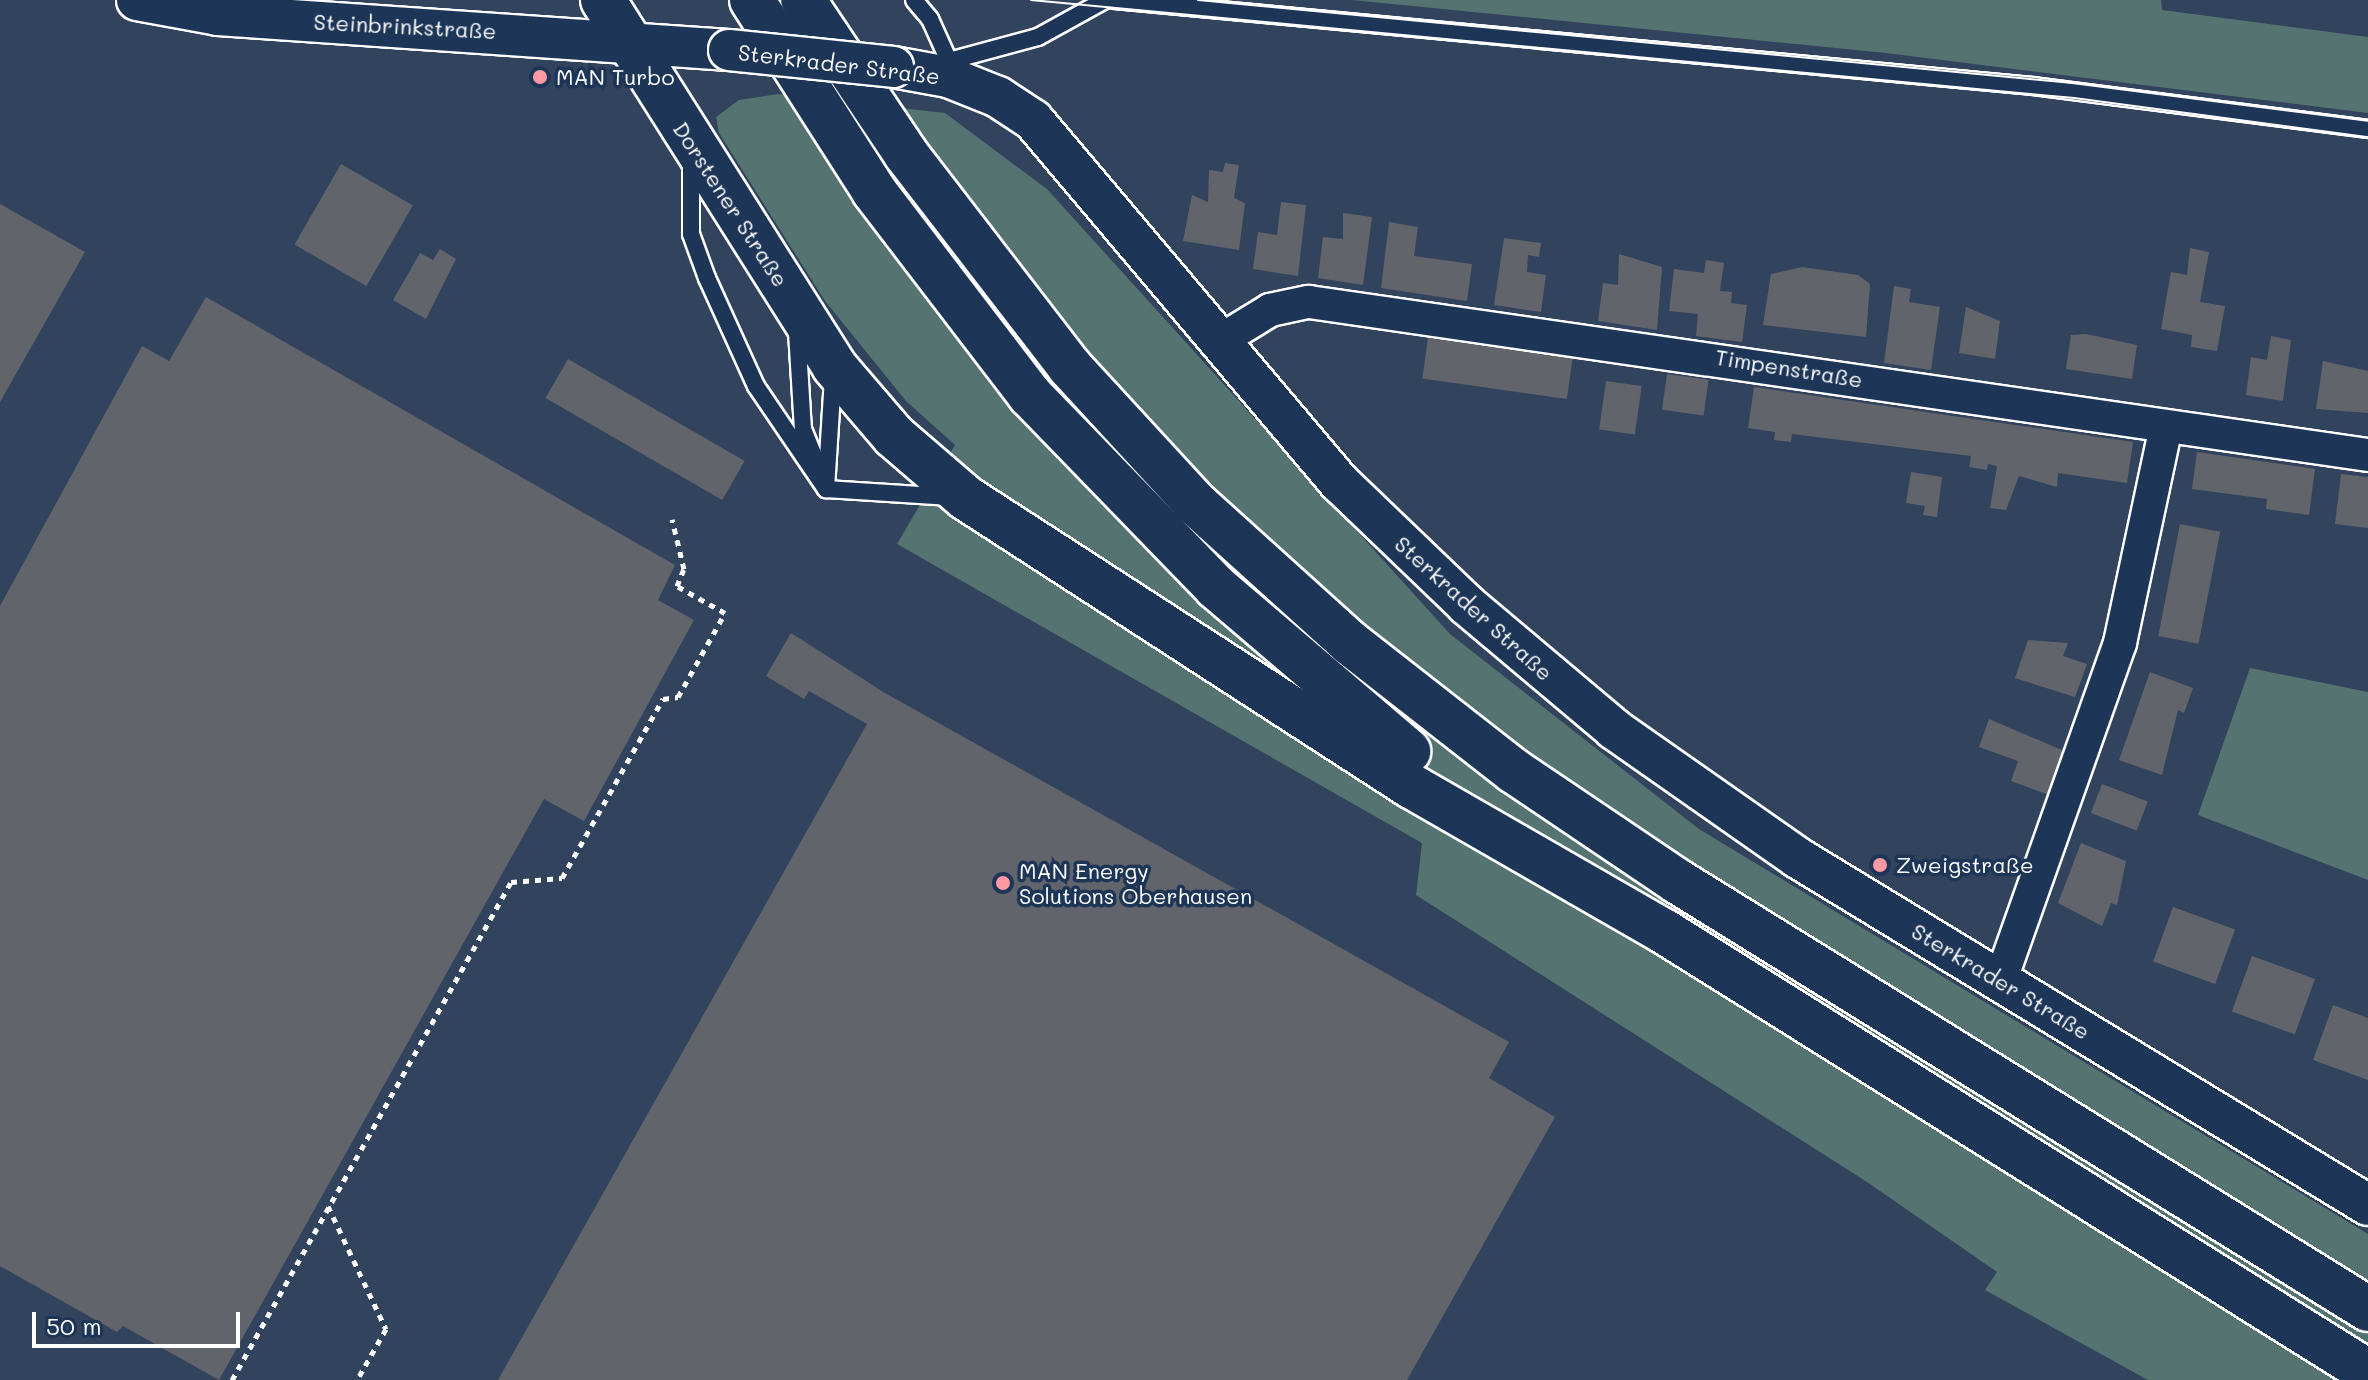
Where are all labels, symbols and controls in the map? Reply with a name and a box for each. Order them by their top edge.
street label: Steinbrinkstraße [313,8,497,44]
street label: Sterkrader Straße [737,39,941,89]
place label: MAN Turbo [556,64,674,90]
marker: MAN Turbo [531,68,549,86]
street label: Dorstener Straße [668,117,794,291]
street label: Timpenstraße [1714,343,1864,393]
street label: Sterkrader Straße [1390,530,1558,686]
place label: Zweigstraße [1896,852,2034,878]
marker: Zweigstraße [1871,856,1889,874]
place label: MAN Energy Solutions Oberhausen [1019,857,1252,908]
marker: MAN Energy Solutions Oberhausen [994,874,1012,892]
street label: Sterkrader Straße [1907,917,2095,1045]
scale bar [36,1296,244,1346]
text: 50 m [46,1310,102,1341]

